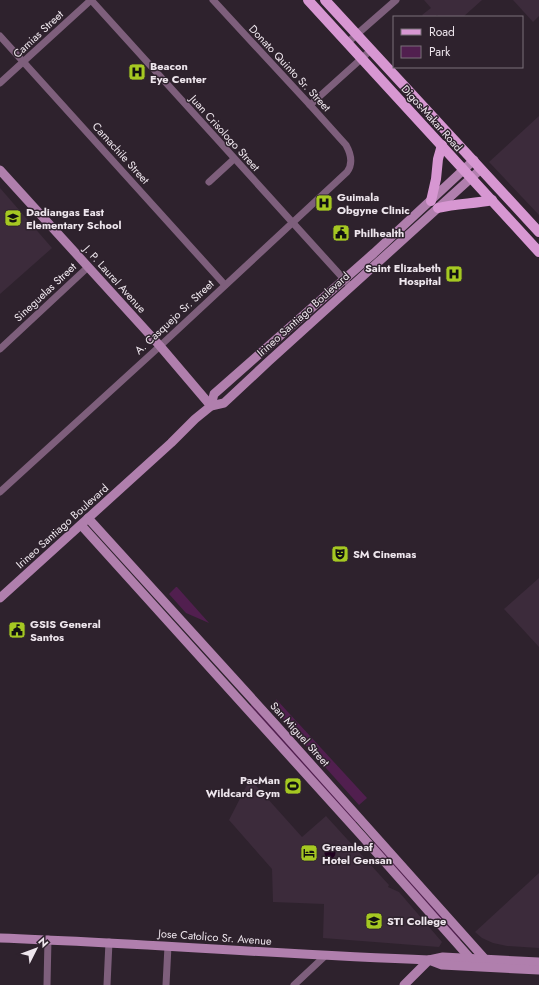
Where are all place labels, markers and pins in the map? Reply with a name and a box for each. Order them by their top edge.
place label: Beacon Eye Center [150,58,207,87]
hospital icon: Beacon Eye Center [127,62,147,82]
place label: Guimala Obgyne Clinic [337,189,410,218]
hospital icon: Guimala Obgyne Clinic [314,193,334,213]
place label: Dadiangas East Elementary School [26,204,121,233]
school or university icon: Dadiangas East Elementary School [3,208,23,228]
public building icon: Philhealth [331,223,351,243]
place label: Philhealth [354,225,404,241]
place label: Saint Elizabeth Hospital [365,260,441,289]
hospital icon: Saint Elizabeth Hospital [444,264,464,284]
theatre icon: SM Cinemas [330,544,350,564]
place label: SM Cinemas [353,546,416,562]
place label: GSIS General Santos [30,616,101,645]
public building icon: GSIS General Santos [7,620,27,640]
place label: PacMan Wildcard Gym [206,772,280,801]
sports icon: PacMan Wildcard Gym [283,776,303,796]
place label: Greanleaf Hotel Gensan [322,839,392,868]
hotel icon: Greanleaf Hotel Gensan [299,843,319,863]
school or university icon: STI College [364,911,384,931]
place label: STI College [387,913,446,929]

